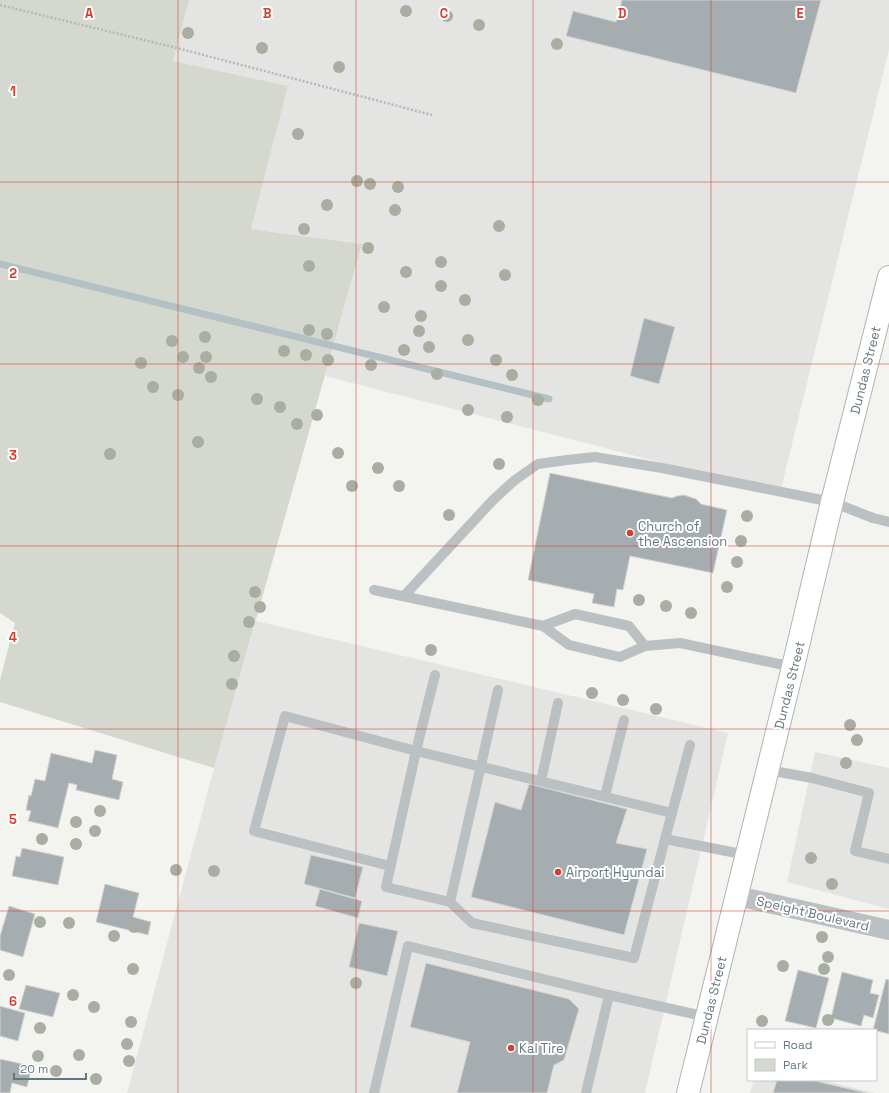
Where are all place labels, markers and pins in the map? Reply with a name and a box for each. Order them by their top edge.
place label: Church of the Ascension [638,518,727,550]
marker: Church of the Ascension [625,528,635,538]
place label: Airport Hyundai [566,864,664,881]
marker: Airport Hyundai [553,867,563,877]
place label: Kal Tire [519,1040,564,1057]
marker: Kal Tire [506,1043,516,1053]

